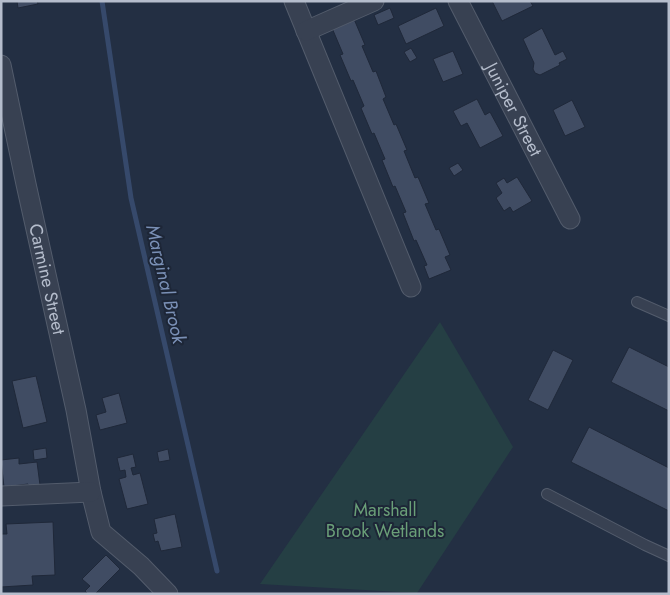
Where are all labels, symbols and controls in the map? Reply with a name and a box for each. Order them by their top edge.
street label: Juniper Street [478,56,549,161]
street label: Carmine Street [22,221,72,338]
water label: Marginal Brook [139,222,193,347]
park label: Marshall Brook Wetlands [326,497,444,544]

